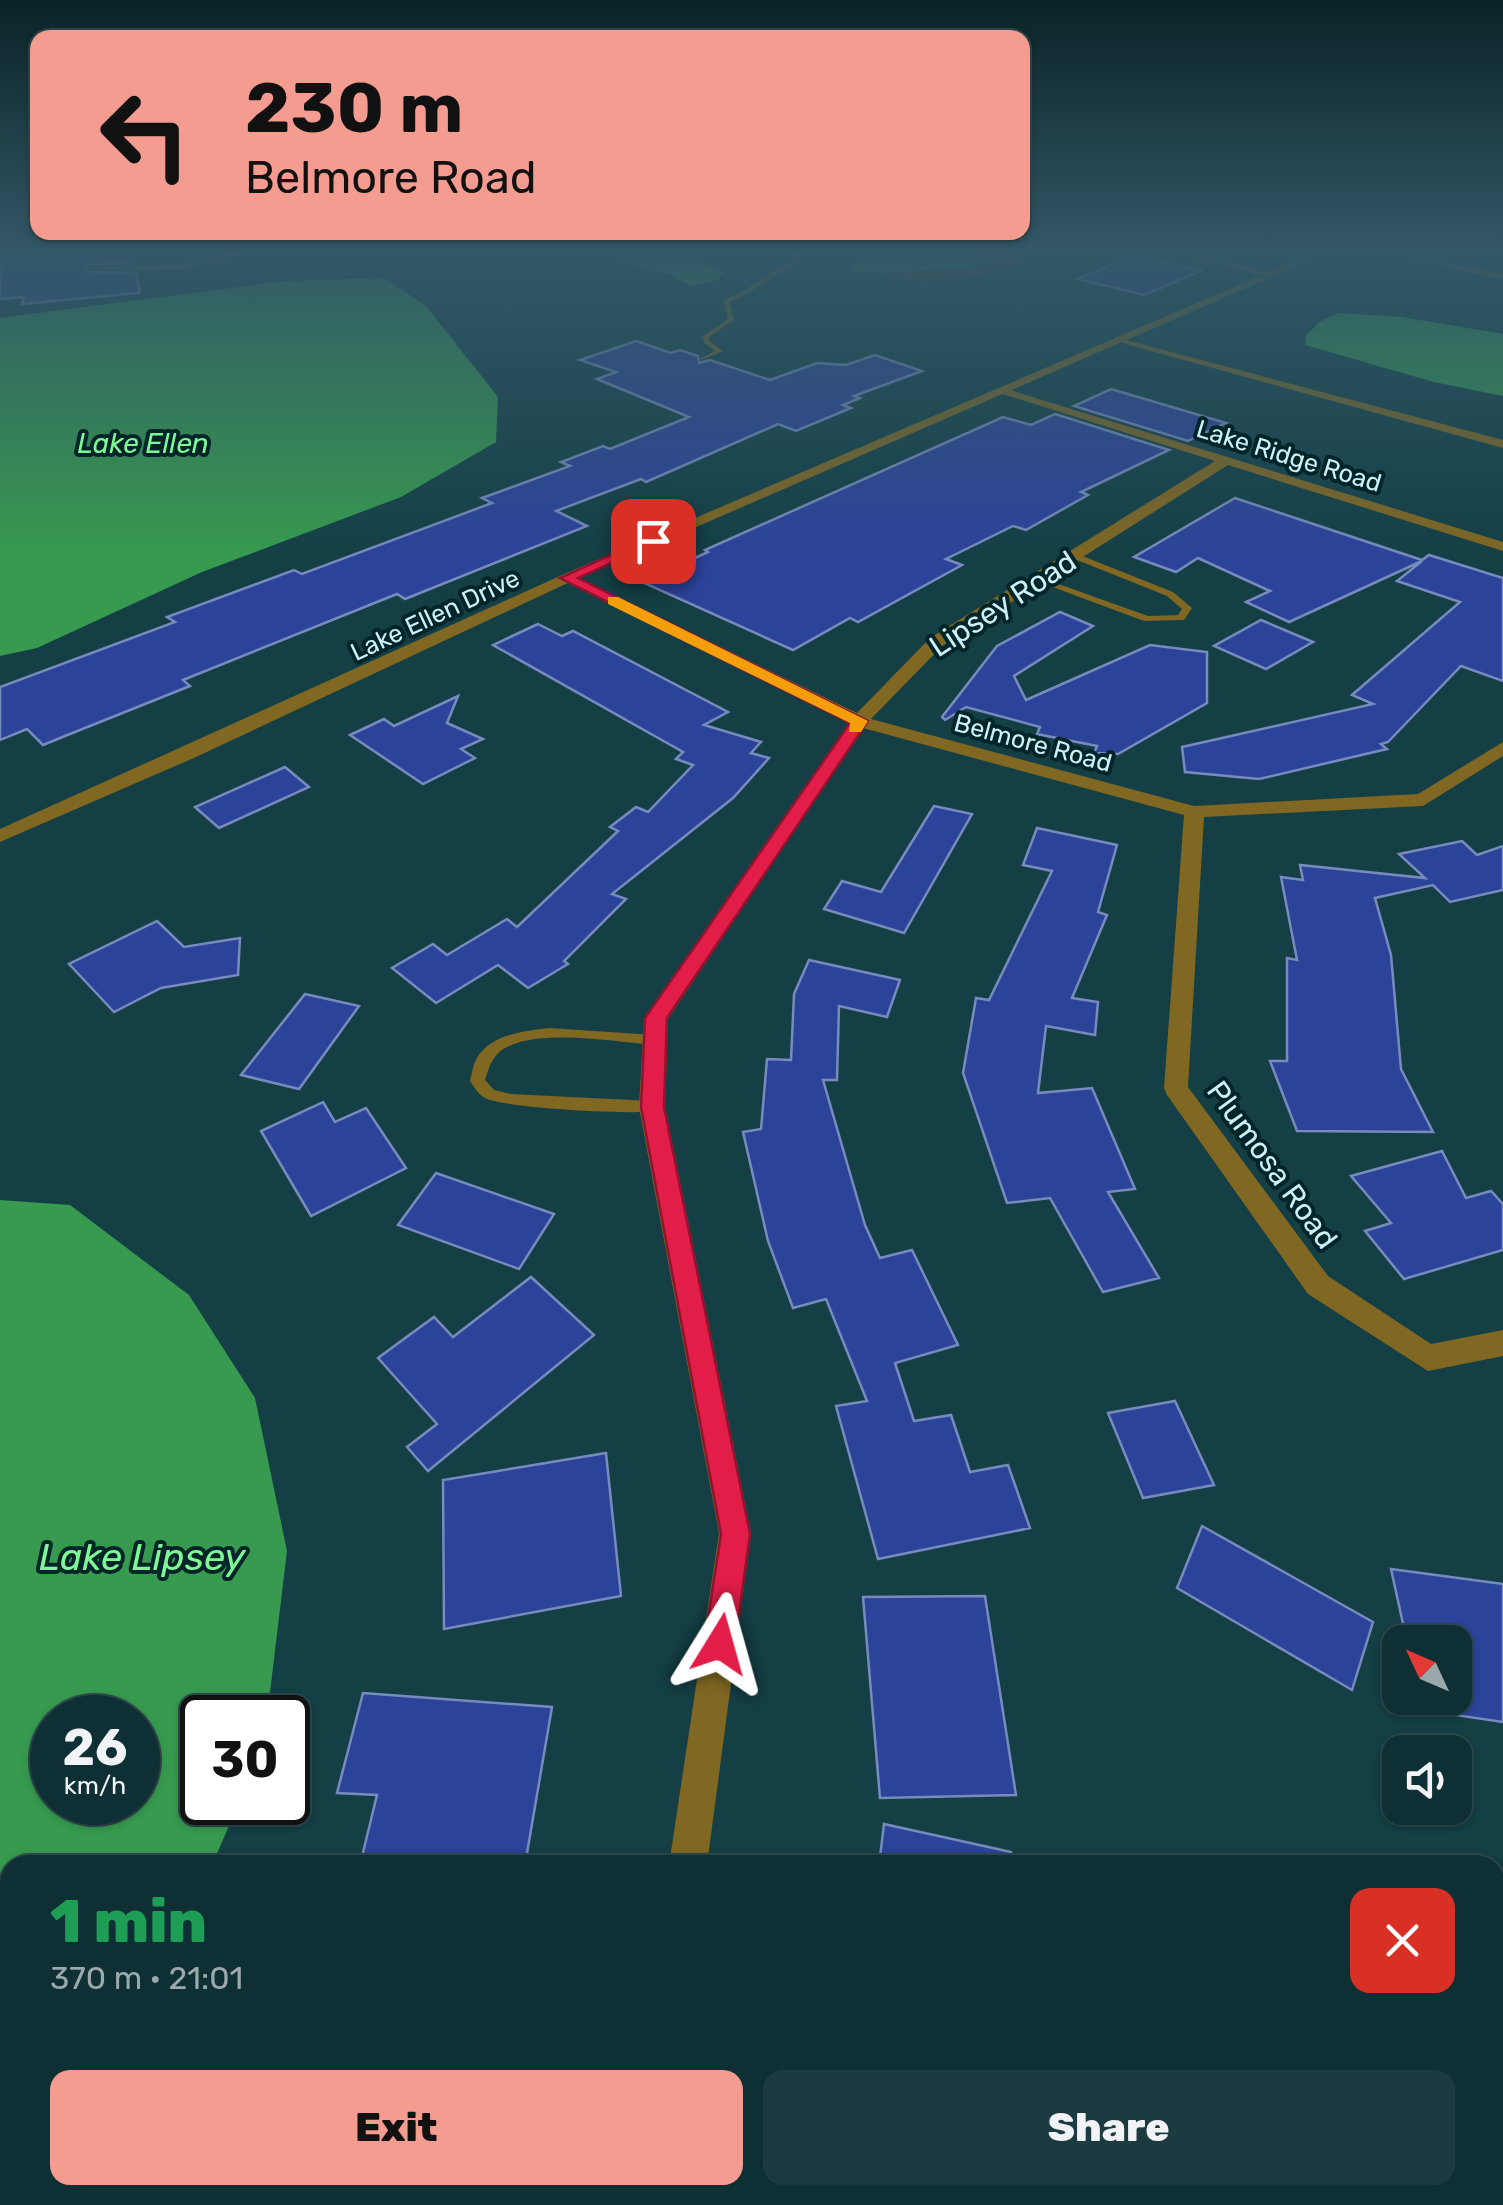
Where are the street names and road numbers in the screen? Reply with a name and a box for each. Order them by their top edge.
street label: Lake Ridge Road [1193,414,1385,498]
street label: Lipsey Road [923,543,1083,665]
street label: Lake Ellen Drive [346,563,524,667]
street label: Belmore Road [951,708,1115,778]
street label: Plumosa Road [1199,1074,1345,1256]

